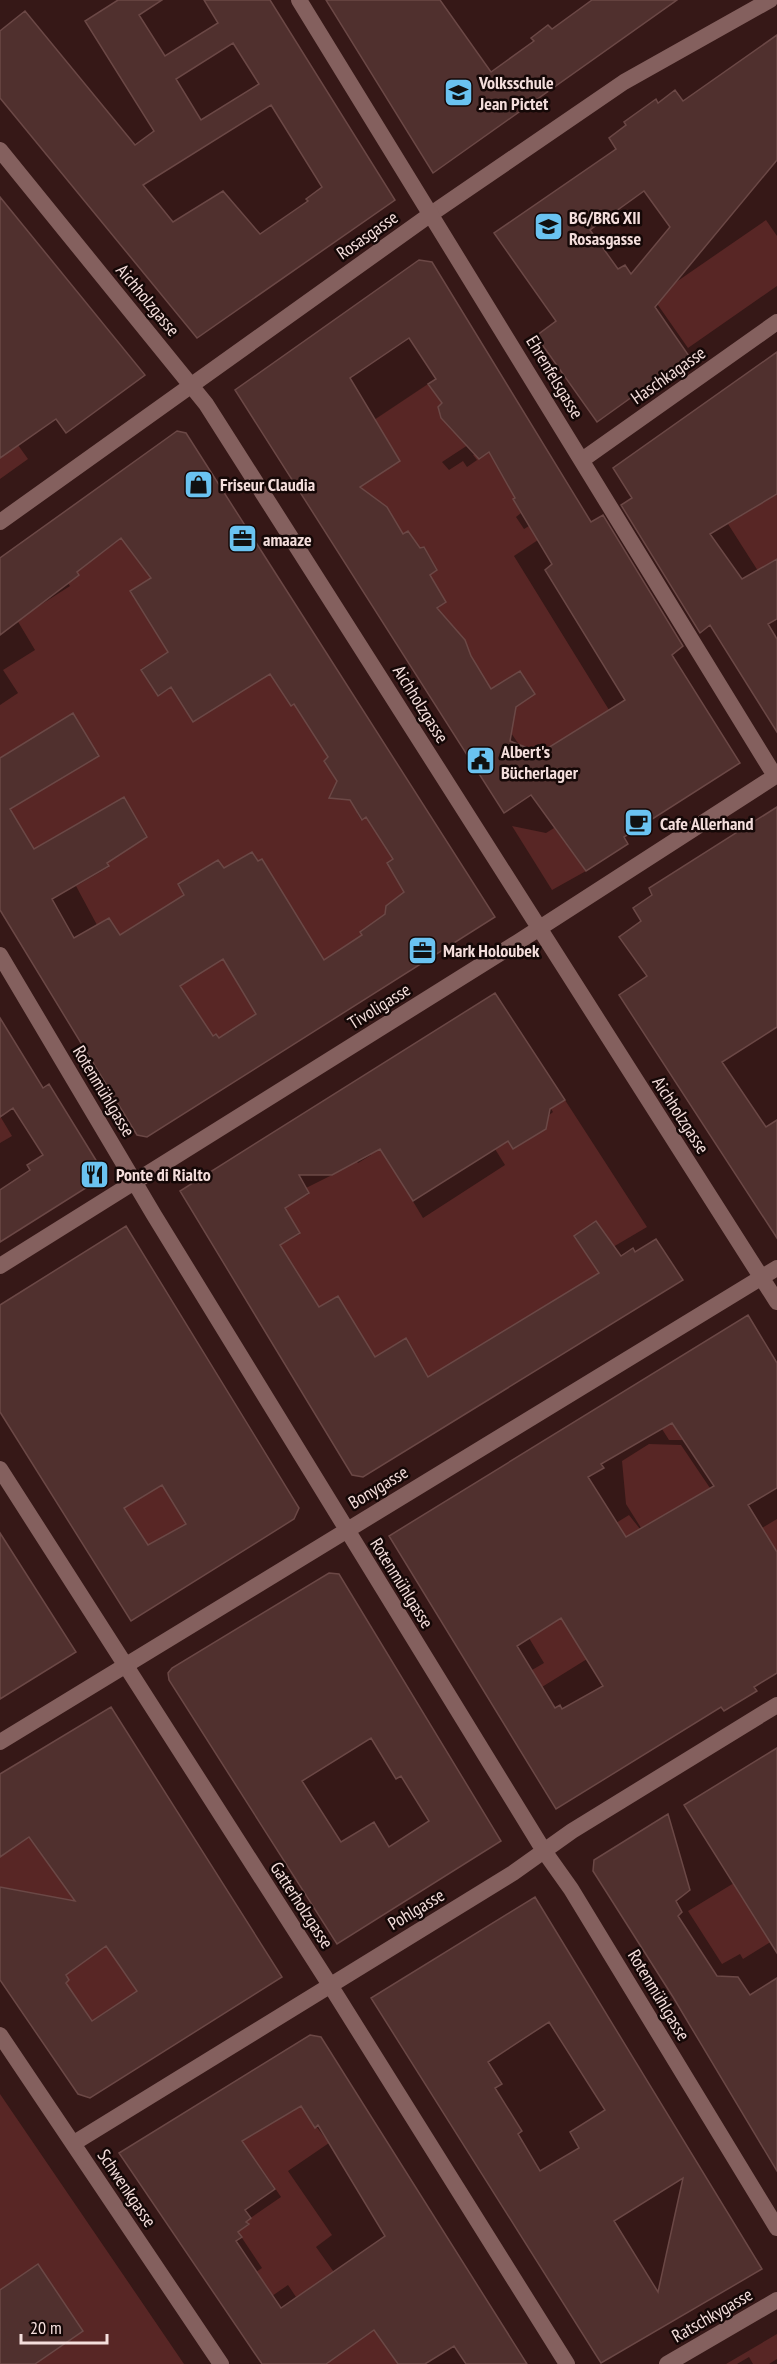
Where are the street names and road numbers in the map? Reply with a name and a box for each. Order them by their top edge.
street label: Rosasgasse [332,206,402,264]
street label: Aichholzgasse [111,259,185,341]
street label: Ehrenfelsgasse [521,331,589,423]
street label: Haschkagasse [626,341,710,409]
street label: Aichholzgasse [388,661,454,747]
street label: Tivoligasse [343,978,415,1034]
street label: Rotenmühlgasse [68,1041,140,1141]
street label: Aichholzgasse [648,1072,714,1158]
street label: Bonygasse [344,1460,412,1514]
street label: Rotenmühlgasse [365,1534,439,1632]
street label: Gatterholzgasse [265,1857,339,1953]
street label: Pohlgasse [383,1883,449,1935]
street label: Rotenmühlgasse [623,1945,695,2045]
street label: Schwenkgasse [93,2145,161,2231]
street label: Ratschkygasse [667,2283,757,2347]

